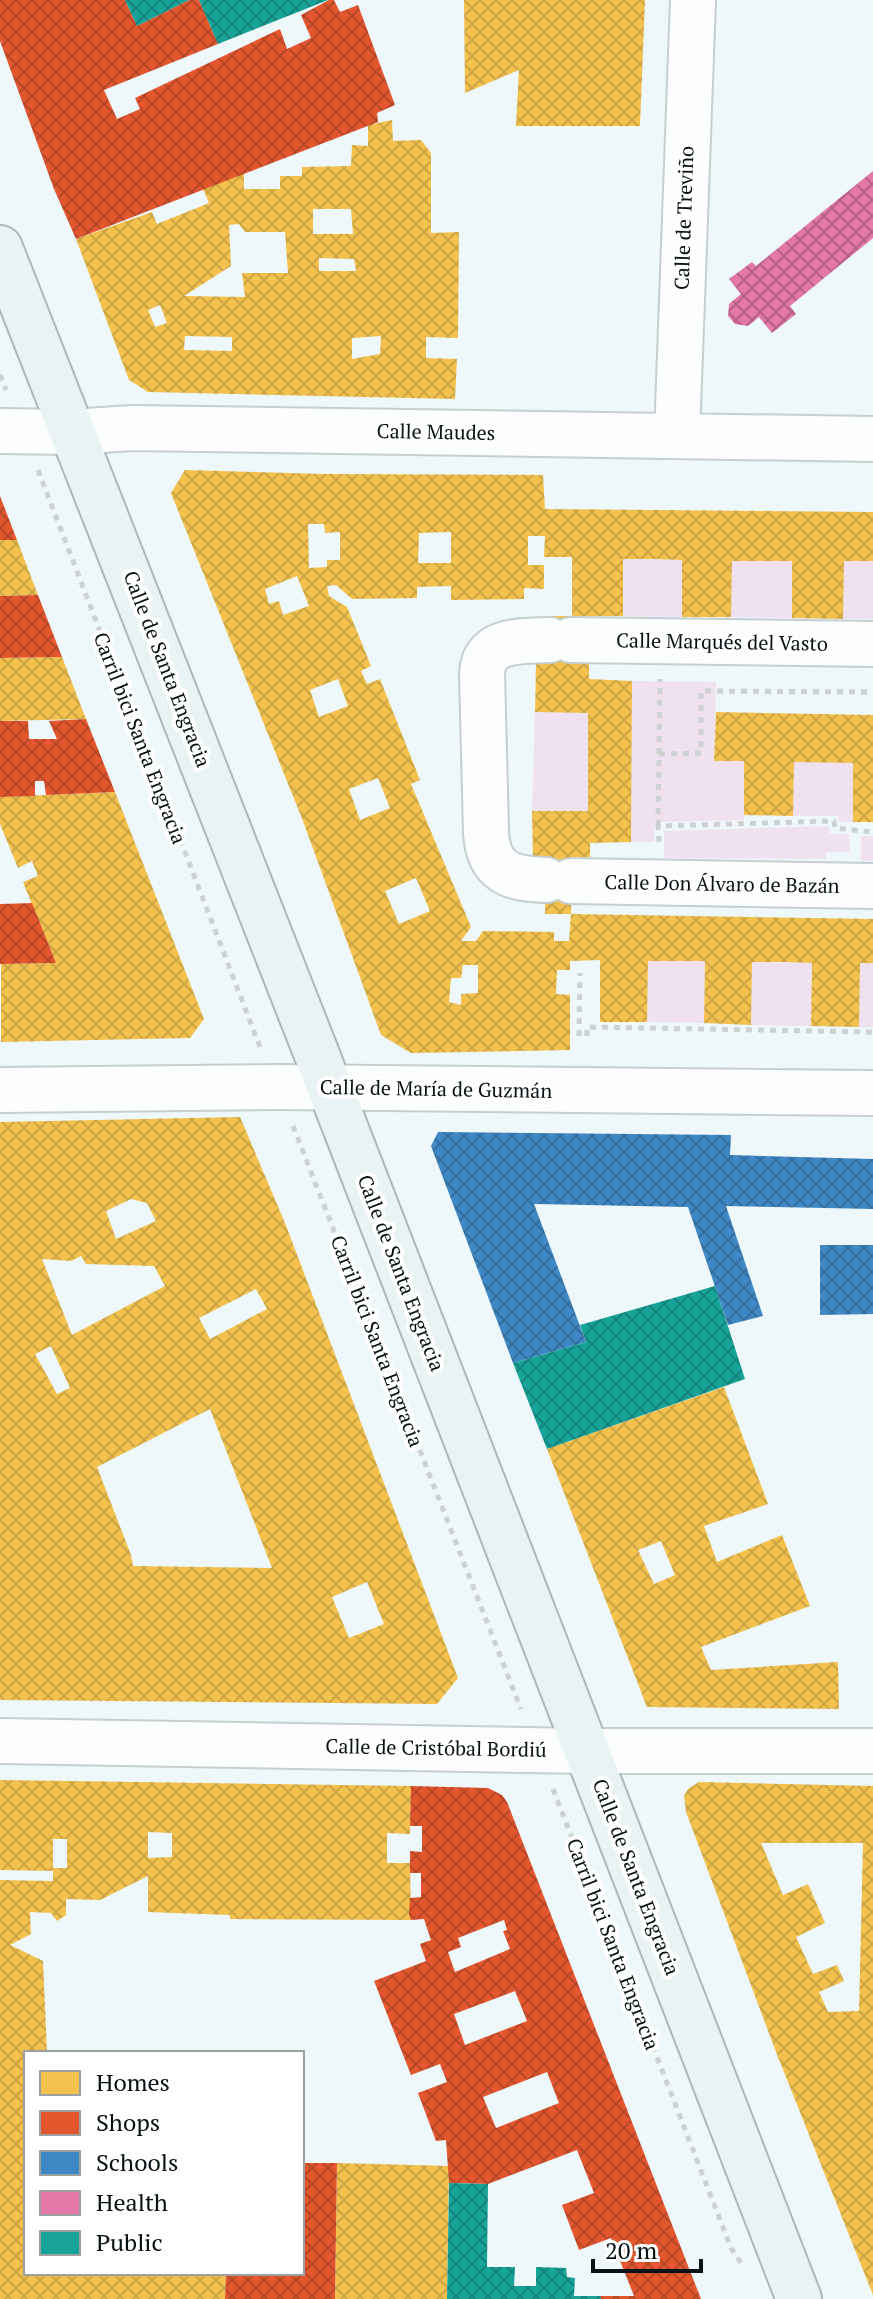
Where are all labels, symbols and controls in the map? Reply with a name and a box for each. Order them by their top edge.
street label: Calle de Treviño [667,145,700,291]
street label: Calle Maudes [376,417,496,446]
street label: Calle de Santa Engracia [118,567,217,771]
street label: Calle Marqués del Vasto [616,626,828,657]
street label: Carril bici Santa Engracia [88,628,193,848]
street label: Calle Don Álvaro de Bazán [604,868,840,899]
street label: Calle de María de Guzmán [320,1073,553,1104]
street label: Calle de Santa Engracia [352,1171,451,1375]
street label: Carril bici Santa Engracia [325,1231,430,1451]
street label: Calle de Cristóbal Bordiú [325,1732,547,1763]
street label: Calle de Santa Engracia [587,1775,686,1979]
street label: Carril bici Santa Engracia [561,1834,666,2054]
legend [24,2051,304,2275]
text: Homes [96,2066,170,2098]
text: Shops [96,2106,160,2138]
text: Schools [96,2146,178,2178]
text: Health [96,2186,168,2218]
scale bar [593,2223,701,2273]
text: Public [96,2226,163,2258]
text: 20 m [605,2234,657,2266]

